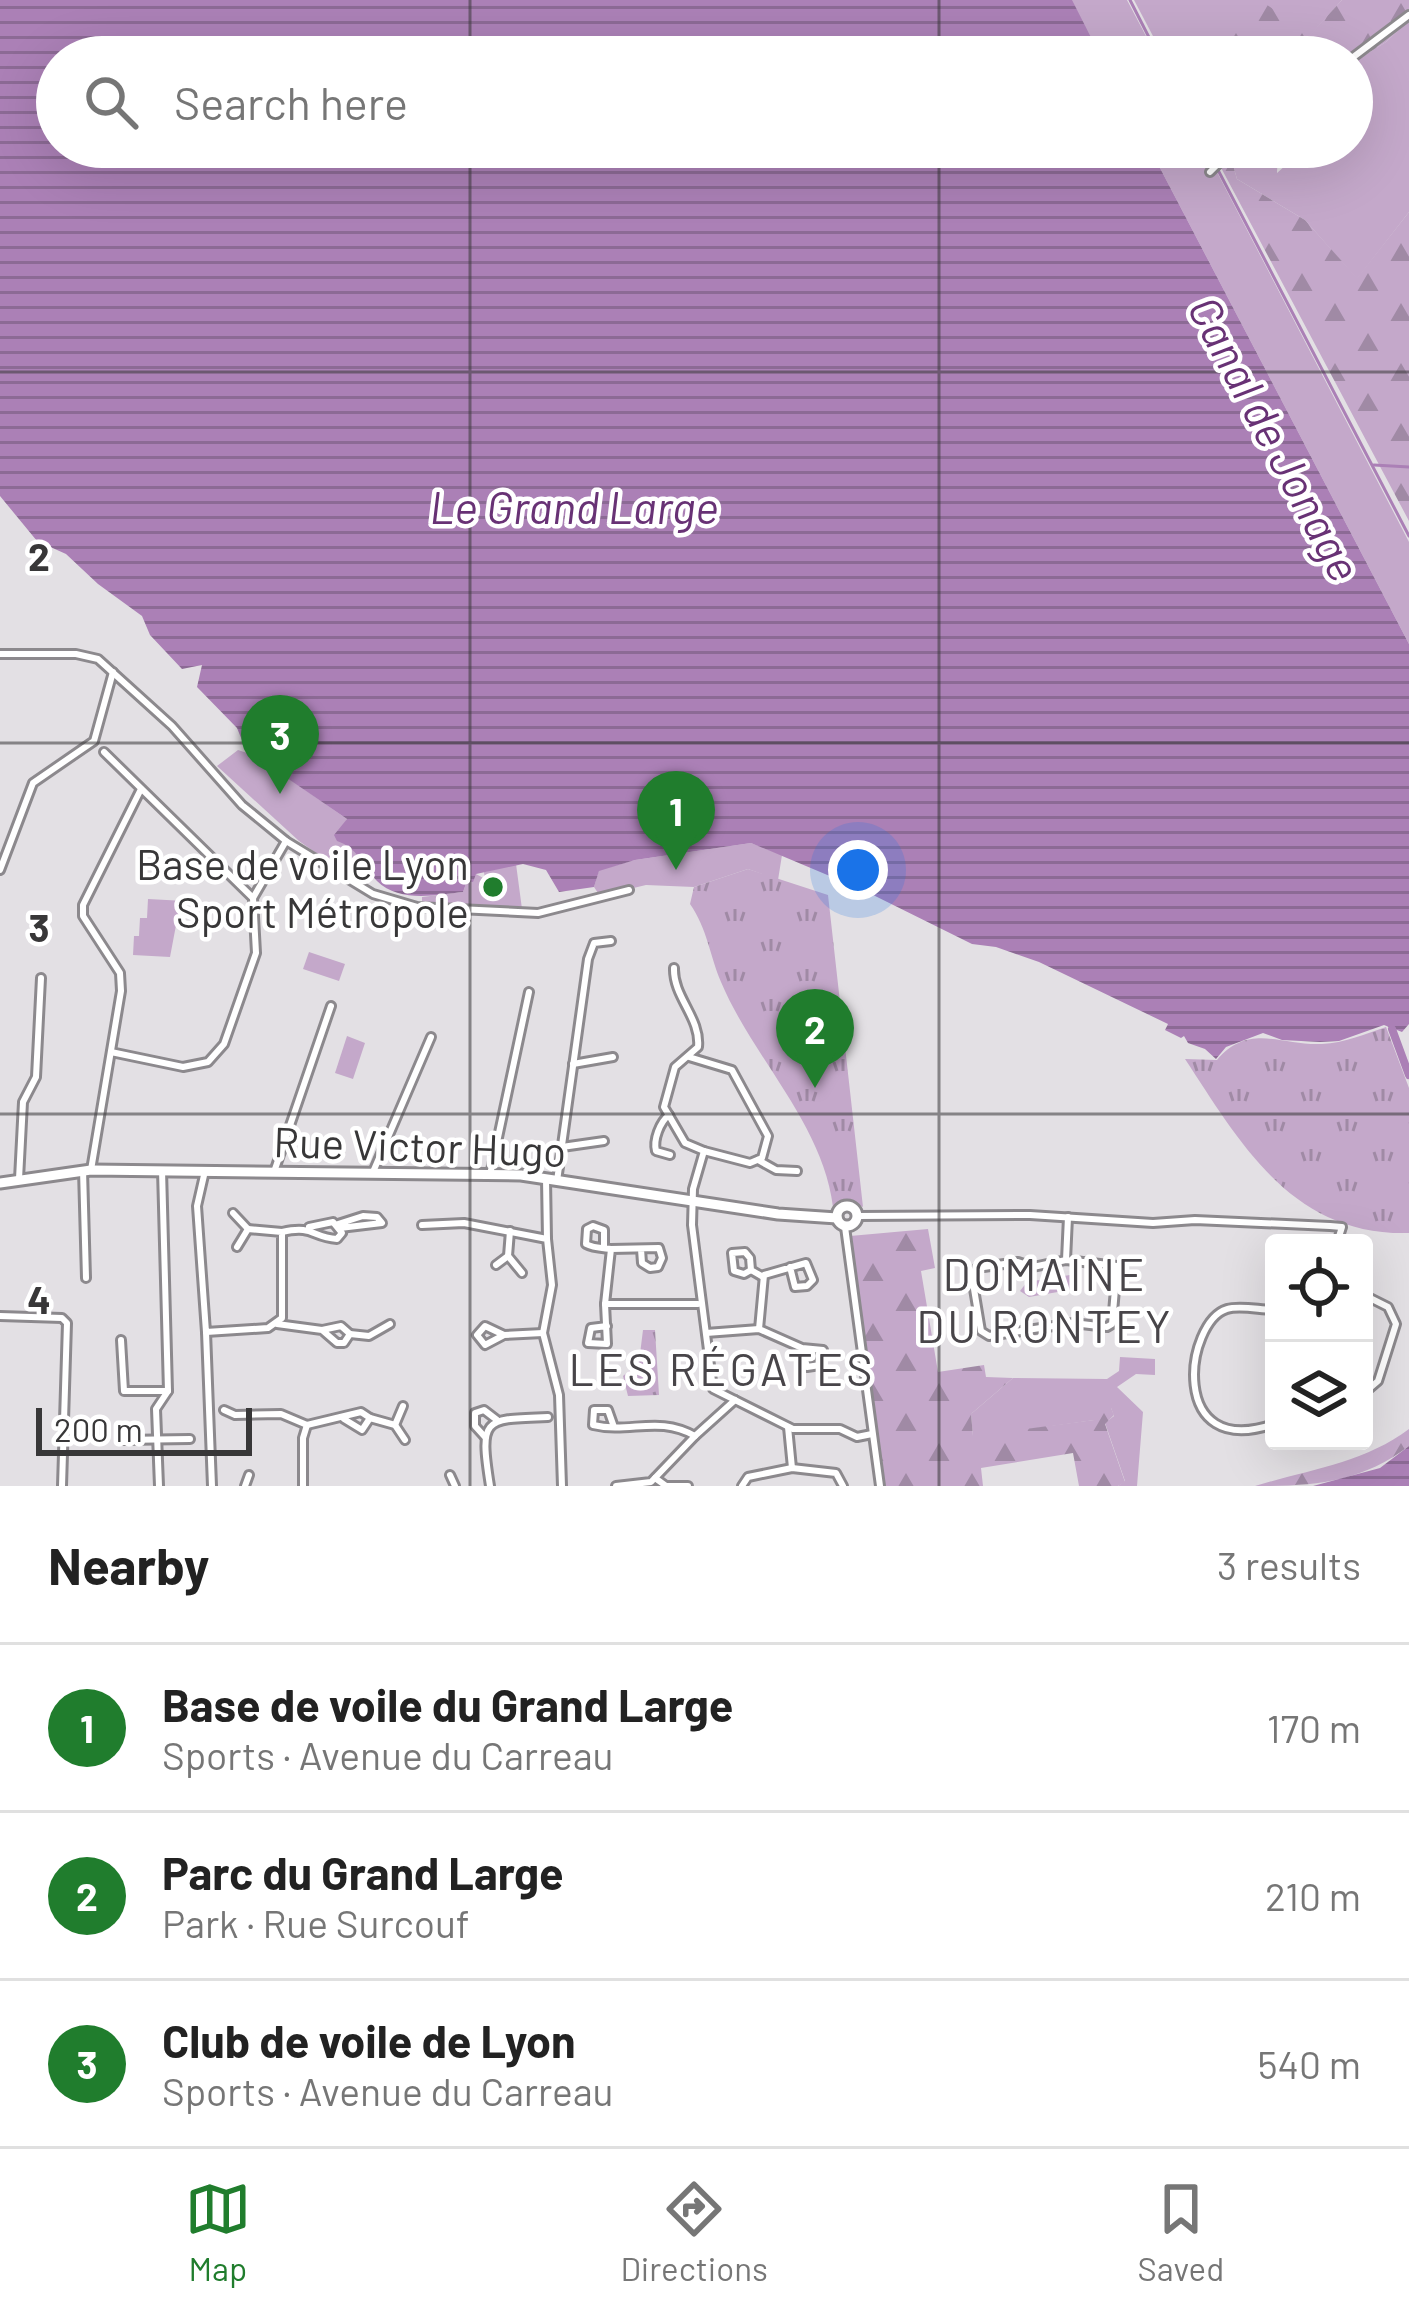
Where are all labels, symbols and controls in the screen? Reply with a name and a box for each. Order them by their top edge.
search box [36,36,1373,168]
icon: search [78,69,144,135]
text: Search here [174,75,408,129]
water label: Canal de Jonage [1178,286,1374,590]
water label: Le Grand Large [429,479,719,533]
text: 2 [28,532,50,579]
pin: 3 [241,695,319,794]
pin: 1 [637,771,715,870]
place label: Base de voile Lyon Sport Métropole [136,838,469,937]
your location [828,840,888,900]
marker: Base de voile Lyon Sport Métropole [480,874,506,900]
text: 3 [28,903,50,950]
pin: 2 [776,989,854,1088]
street label: Rue Victor Hugo [273,1115,567,1176]
map controls [1265,1234,1373,1450]
button: locate [1265,1234,1373,1342]
district label: DOMAINE DU RONTEY [916,1246,1174,1352]
text: 4 [27,1275,51,1322]
district label: LES RÉGATES [569,1341,875,1395]
button: layers [1265,1342,1373,1450]
scale bar [36,1402,252,1455]
text: 200 m [54,1409,143,1449]
text: Nearby [48,1534,209,1595]
text: 3 results [1217,1541,1361,1588]
text: Base de voile du Grand Large [162,1677,733,1731]
text: 1 [80,1704,94,1751]
text: 170 m [1267,1704,1361,1751]
text: Sports · Avenue du Carreau [162,1731,613,1778]
text: Parc du Grand Large [162,1845,564,1899]
text: 2 [76,1872,98,1919]
text: 210 m [1265,1872,1361,1919]
text: Park · Rue Surcouf [162,1899,470,1946]
text: Club de voile de Lyon [162,2013,576,2067]
text: 3 [76,2040,98,2087]
text: 540 m [1257,2040,1361,2087]
text: Sports · Avenue du Carreau [162,2067,613,2114]
tab: Map [185,2176,251,2288]
tab: Directions [620,2176,768,2288]
tab: Saved [1138,2176,1224,2288]

